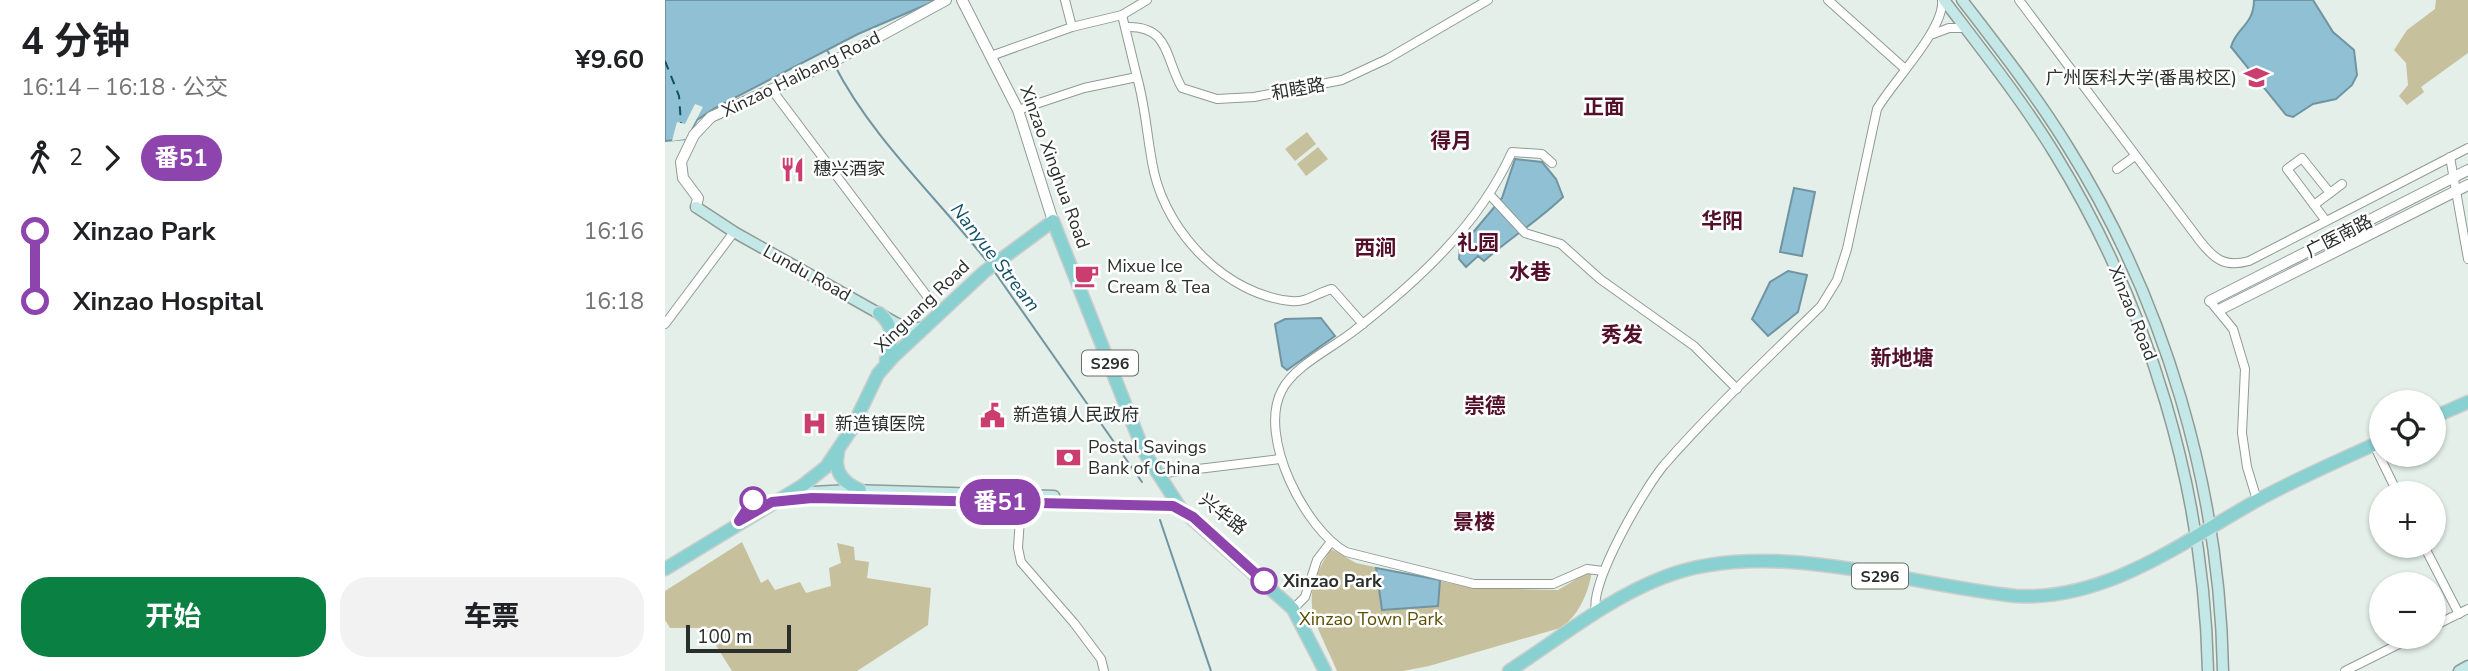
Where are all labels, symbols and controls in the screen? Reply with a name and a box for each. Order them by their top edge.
text: 4 分钟 [21,16,130,67]
street label: Xinzao Haibang Road [718,25,884,123]
text: ¥9.60 [575,42,644,77]
school or university icon: 广州医科大学(番禺校区) [2243,64,2271,92]
place label: 广州医科大学(番禺校区) [2046,66,2237,90]
text: 16:14 – 16:18 · 公交 [21,72,228,103]
street label: 和睦路 [1269,72,1327,106]
street label: Xinzao Xinghua Road [1014,82,1096,252]
district label: 正面 [1583,93,1625,121]
district label: 得月 [1430,127,1472,155]
icon: walk [21,139,59,177]
icon: forward [93,139,131,177]
text: 2 [69,142,83,173]
text: 番51 [155,142,208,174]
restaurant icon: 穗兴酒家 [779,155,807,183]
place label: 穗兴酒家 [813,157,885,181]
water label: Nanyue Stream [944,198,1046,317]
district label: 华阳 [1701,207,1743,235]
street label: 广医南路 [2301,209,2377,263]
text: Xinzao Park [73,214,215,249]
text: 16:16 [584,216,644,247]
district label: 礼园 [1457,229,1499,257]
district label: 西涧 [1354,234,1396,262]
street label: Lundu Road [759,239,855,307]
street label: Xinguang Road [869,254,975,358]
place label: Mixue Ice Cream & Tea [1107,254,1210,299]
district label: 水巷 [1509,258,1551,286]
cafe icon: Mixue Ice Cream & Tea [1073,262,1101,290]
street label: Xinzao Road [2103,262,2163,364]
text: Xinzao Hospital [73,284,263,319]
text: 16:18 [584,286,644,317]
district label: 秀发 [1601,321,1643,349]
district label: 新地塘 [1871,344,1934,372]
road number: S296 [1082,350,1138,376]
map controls [2369,390,2446,649]
button: locate [2369,390,2446,467]
district label: 崇德 [1464,392,1506,420]
public building icon: 新造镇人民政府 [979,401,1007,429]
place label: 新造镇人民政府 [1013,403,1139,427]
hospital icon: 新造镇医院 [801,410,829,438]
place label: 新造镇医院 [835,412,925,436]
place label: Postal Savings Bank of China [1088,435,1207,480]
bank icon: Postal Savings Bank of China [1054,443,1082,471]
line badge: 番51 [960,479,1040,525]
button: + [2369,481,2446,558]
text: 番51 [974,486,1026,518]
unlabelled marker [740,487,766,513]
street label: 兴华路 [1194,488,1252,540]
district label: 景楼 [1453,508,1495,536]
road number: S296 [1852,564,1908,589]
marker: Xinzao Park [1251,568,1277,594]
place label: Xinzao Park [1282,569,1382,593]
button: − [2369,572,2446,649]
button: 开始 [21,577,326,657]
button: 车票 [340,577,644,657]
park label: Xinzao Town Park [1299,607,1444,631]
scale bar [686,622,791,654]
text: 100 m [697,624,752,650]

